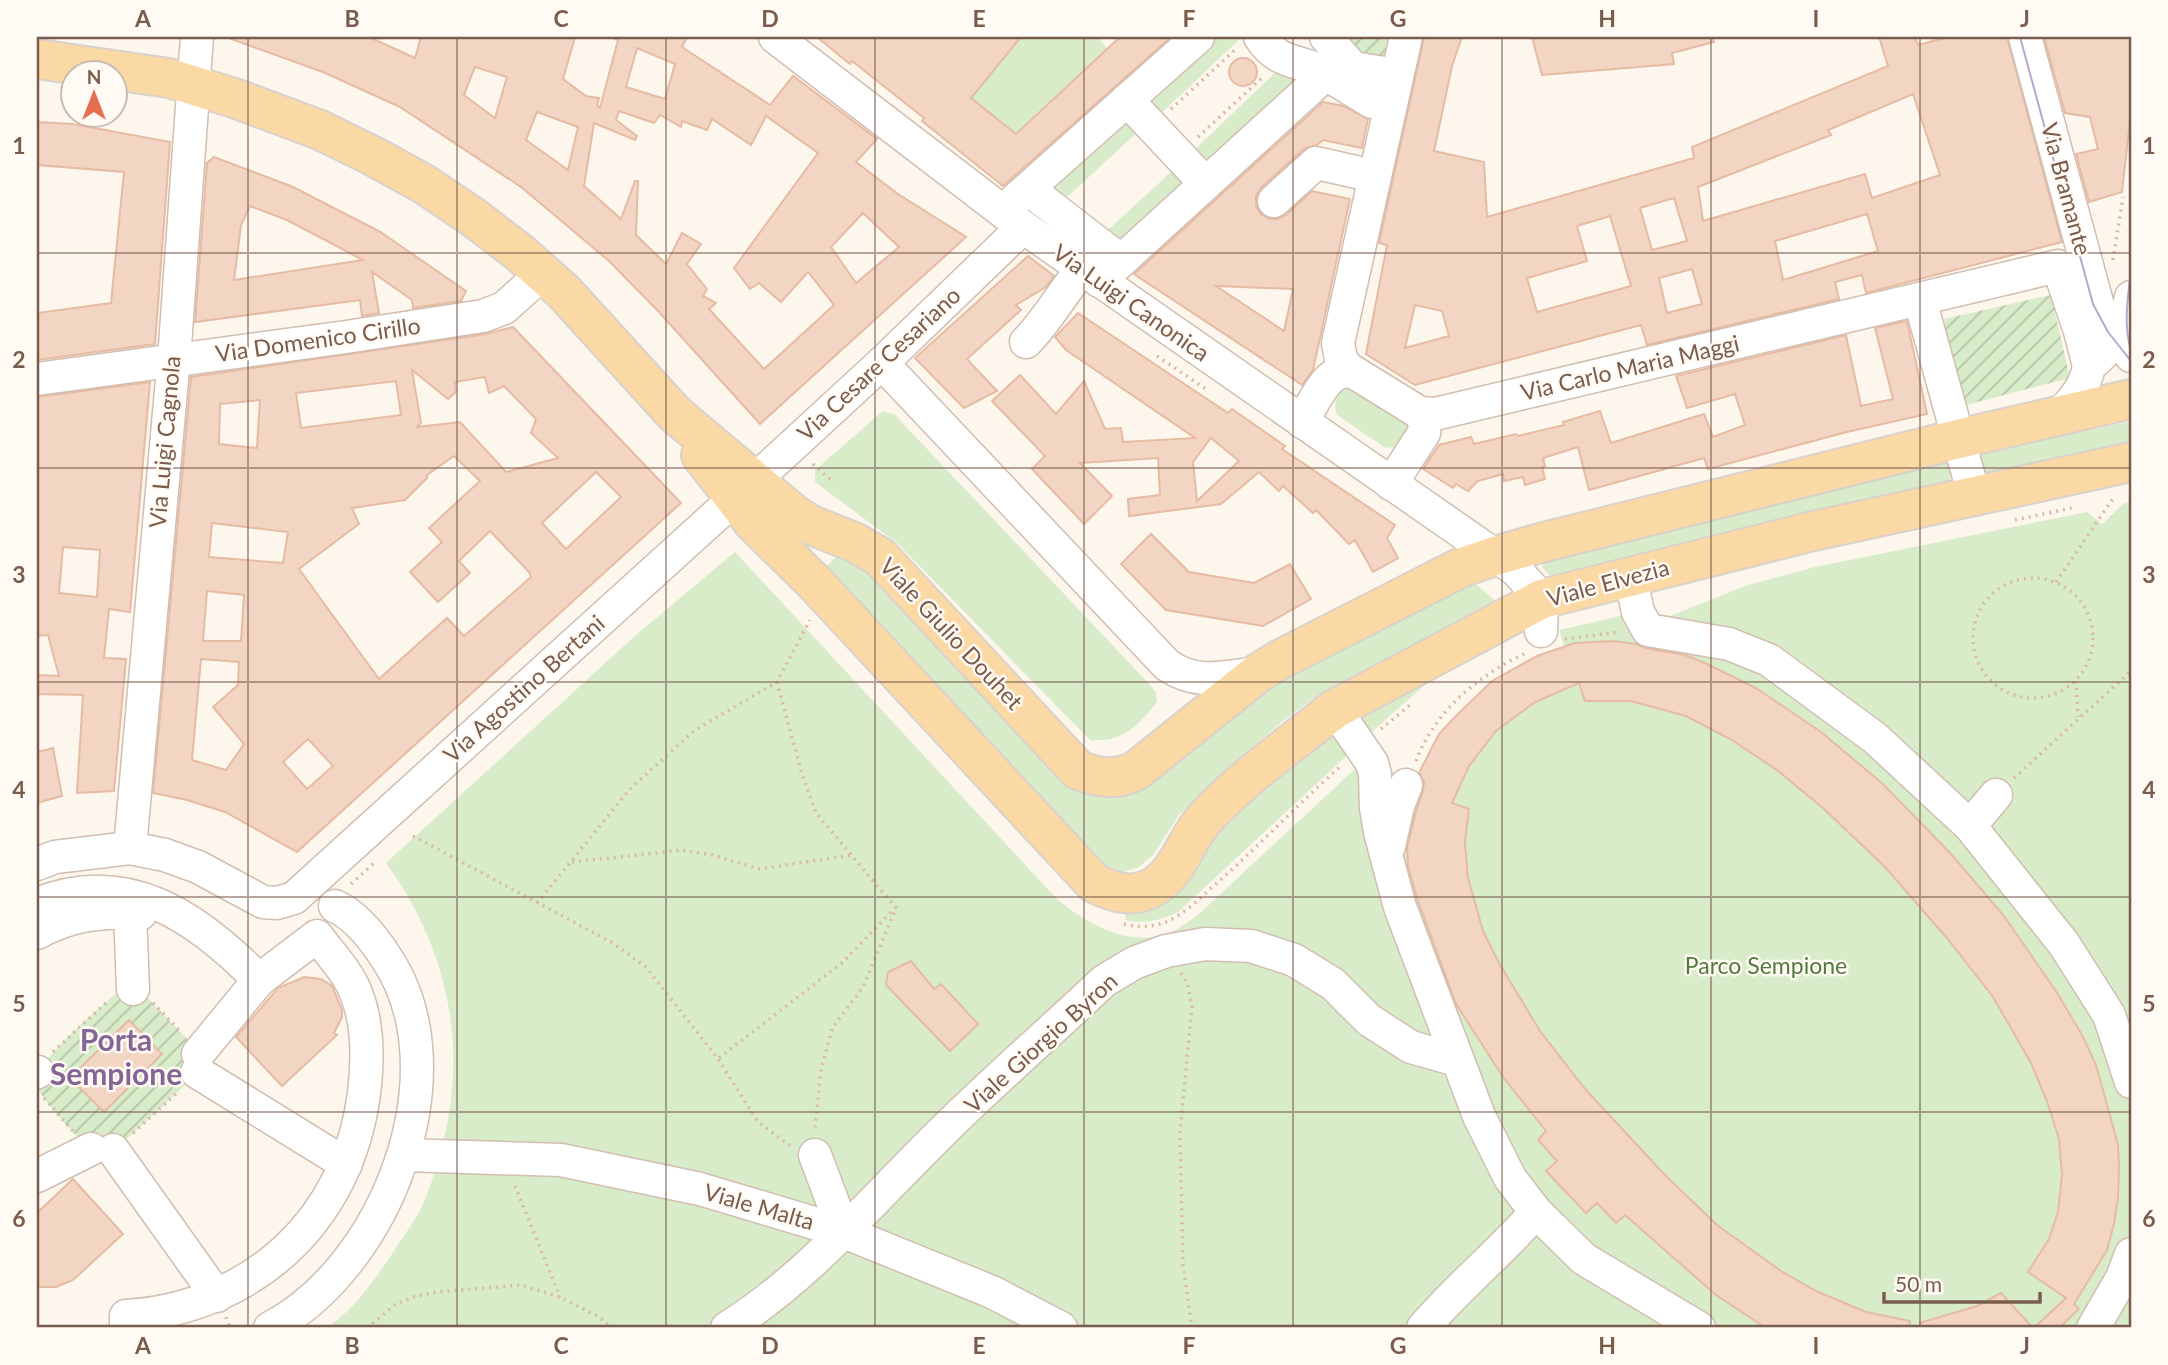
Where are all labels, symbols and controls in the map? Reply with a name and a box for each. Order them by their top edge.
text: A [134,4,152,32]
text: B [344,4,360,32]
text: C [553,4,569,32]
text: D [761,4,779,32]
text: E [972,4,986,32]
text: F [1182,4,1196,32]
text: G [1390,4,1406,32]
text: H [1598,4,1616,32]
text: I [1813,4,1819,32]
text: J [2020,4,2030,32]
north arrow [60,60,130,130]
text: N [87,65,101,88]
street label: Via Bramante [2036,119,2098,258]
text: 1 [12,131,26,159]
text: 1 [2142,131,2156,159]
street label: Via Luigi Canonica [1048,238,1215,367]
street label: Via Cesare Cesariano [791,280,966,446]
street label: Via Domenico Cirillo [214,311,422,367]
street label: Via Carlo Maria Maggi [1518,328,1742,406]
text: 2 [12,345,26,373]
text: 2 [2142,345,2156,373]
street label: Via Luigi Cagnola [143,355,185,529]
street label: Viale Giulio Douhet [874,552,1030,716]
street label: Viale Elvezia [1543,552,1672,612]
text: 3 [12,560,26,588]
text: 3 [2142,560,2156,588]
street label: Via Agostino Bertani [437,609,610,768]
text: 4 [12,775,26,803]
text: 4 [2142,775,2156,803]
park label: Parco Sempione [1685,951,1847,979]
street label: Viale Giorgio Byron [958,966,1123,1118]
text: 5 [12,989,26,1017]
text: 5 [2142,989,2156,1017]
district label: Porta Sempione [50,1021,182,1091]
street label: Viale Malta [701,1177,818,1235]
text: 6 [12,1204,26,1232]
text: 6 [2142,1204,2156,1232]
scale bar [1884,1260,2040,1304]
text: 50 m [1895,1271,1942,1296]
text: A [134,1331,152,1359]
text: B [344,1331,360,1359]
text: C [553,1331,569,1359]
text: D [761,1331,779,1359]
text: E [972,1331,986,1359]
text: F [1182,1331,1196,1359]
text: G [1390,1331,1406,1359]
text: H [1598,1331,1616,1359]
text: I [1813,1331,1819,1359]
text: J [2020,1331,2030,1359]

